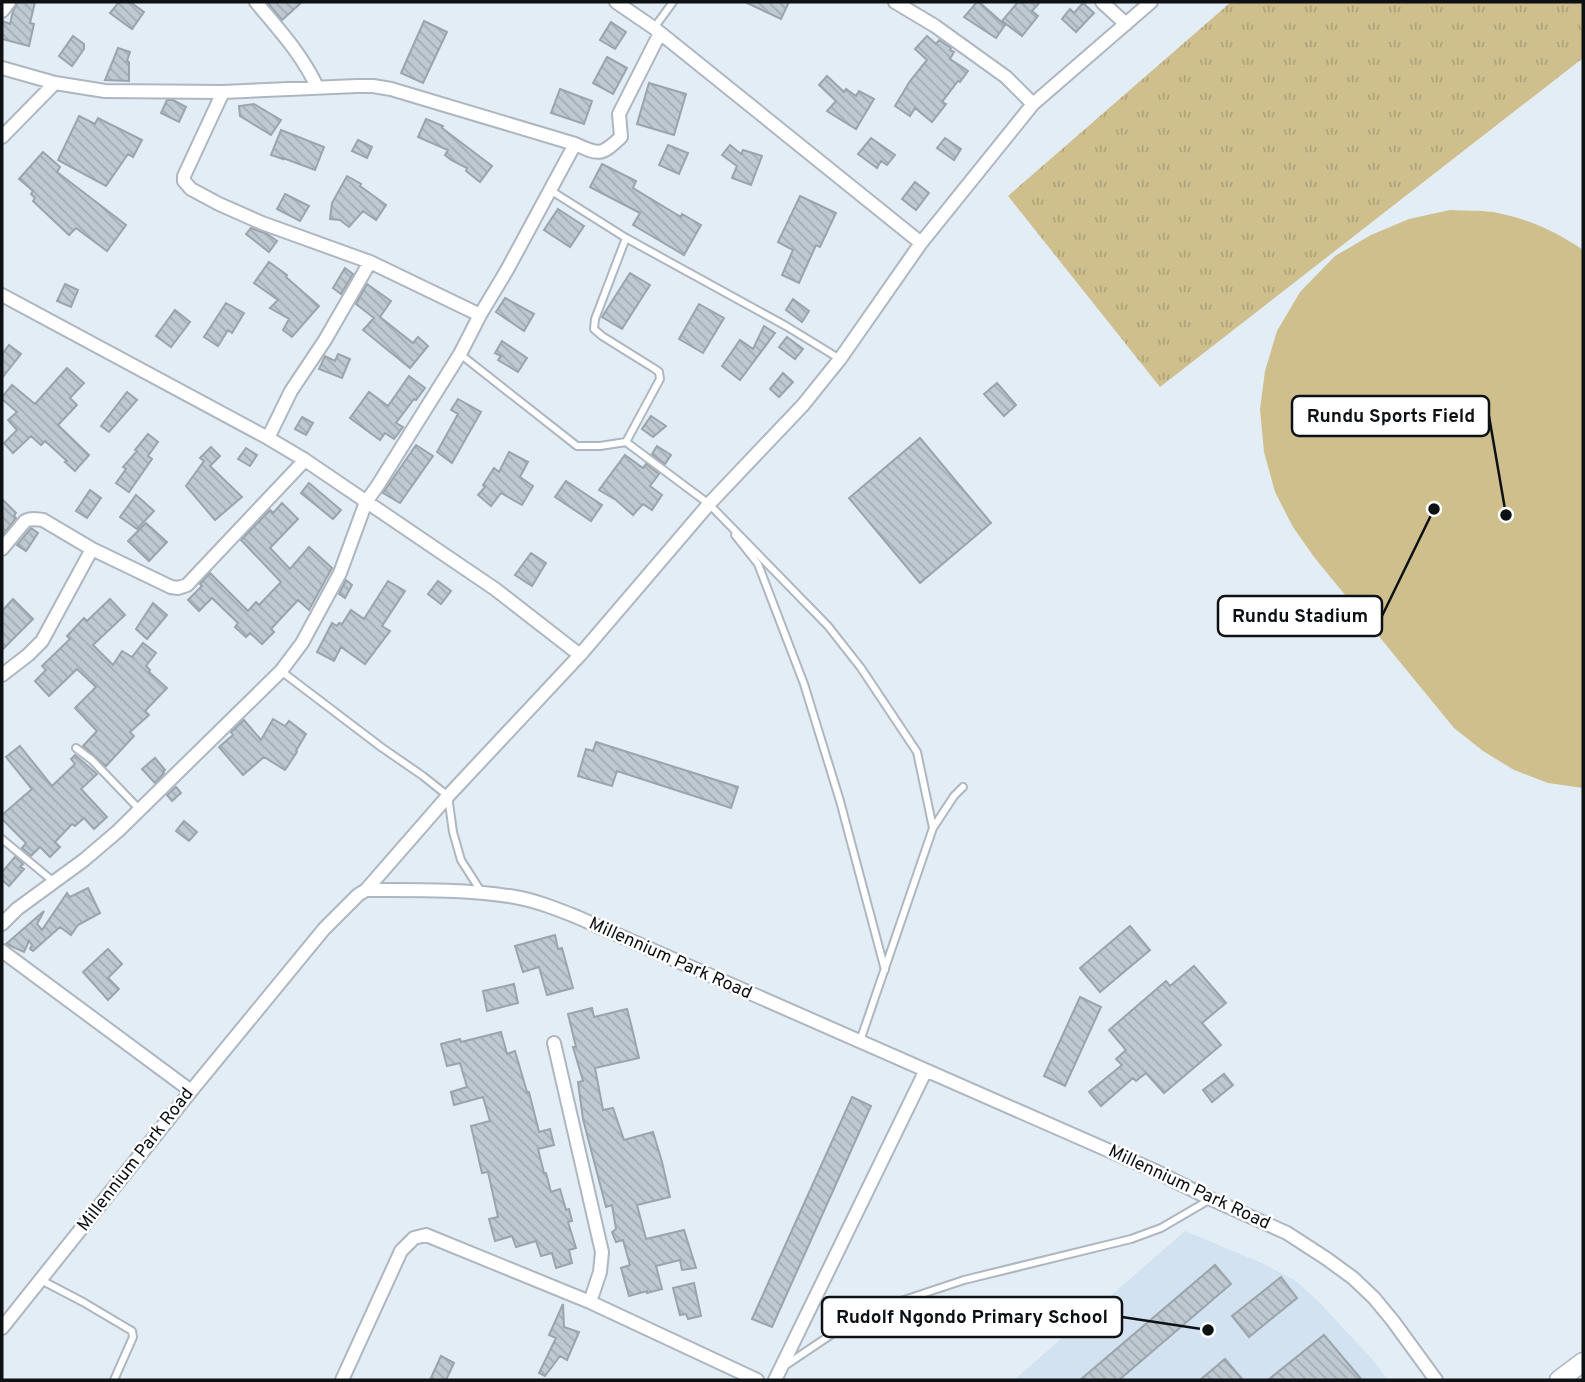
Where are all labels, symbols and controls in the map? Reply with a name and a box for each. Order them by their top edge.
callout: Rundu Sports Field [1292,396,1489,436]
text: Rundu Sports Field [1307,405,1475,429]
callout: Rundu Stadium [1218,596,1382,636]
text: Rundu Stadium [1232,605,1368,629]
street label: Millennium Park Road [585,913,755,1005]
street label: Millennium Park Road [73,1083,199,1237]
street label: Millennium Park Road [1104,1140,1274,1236]
callout: Rudolf Ngondo Primary School [822,1297,1122,1337]
text: Rudolf Ngondo Primary School [836,1306,1108,1330]

